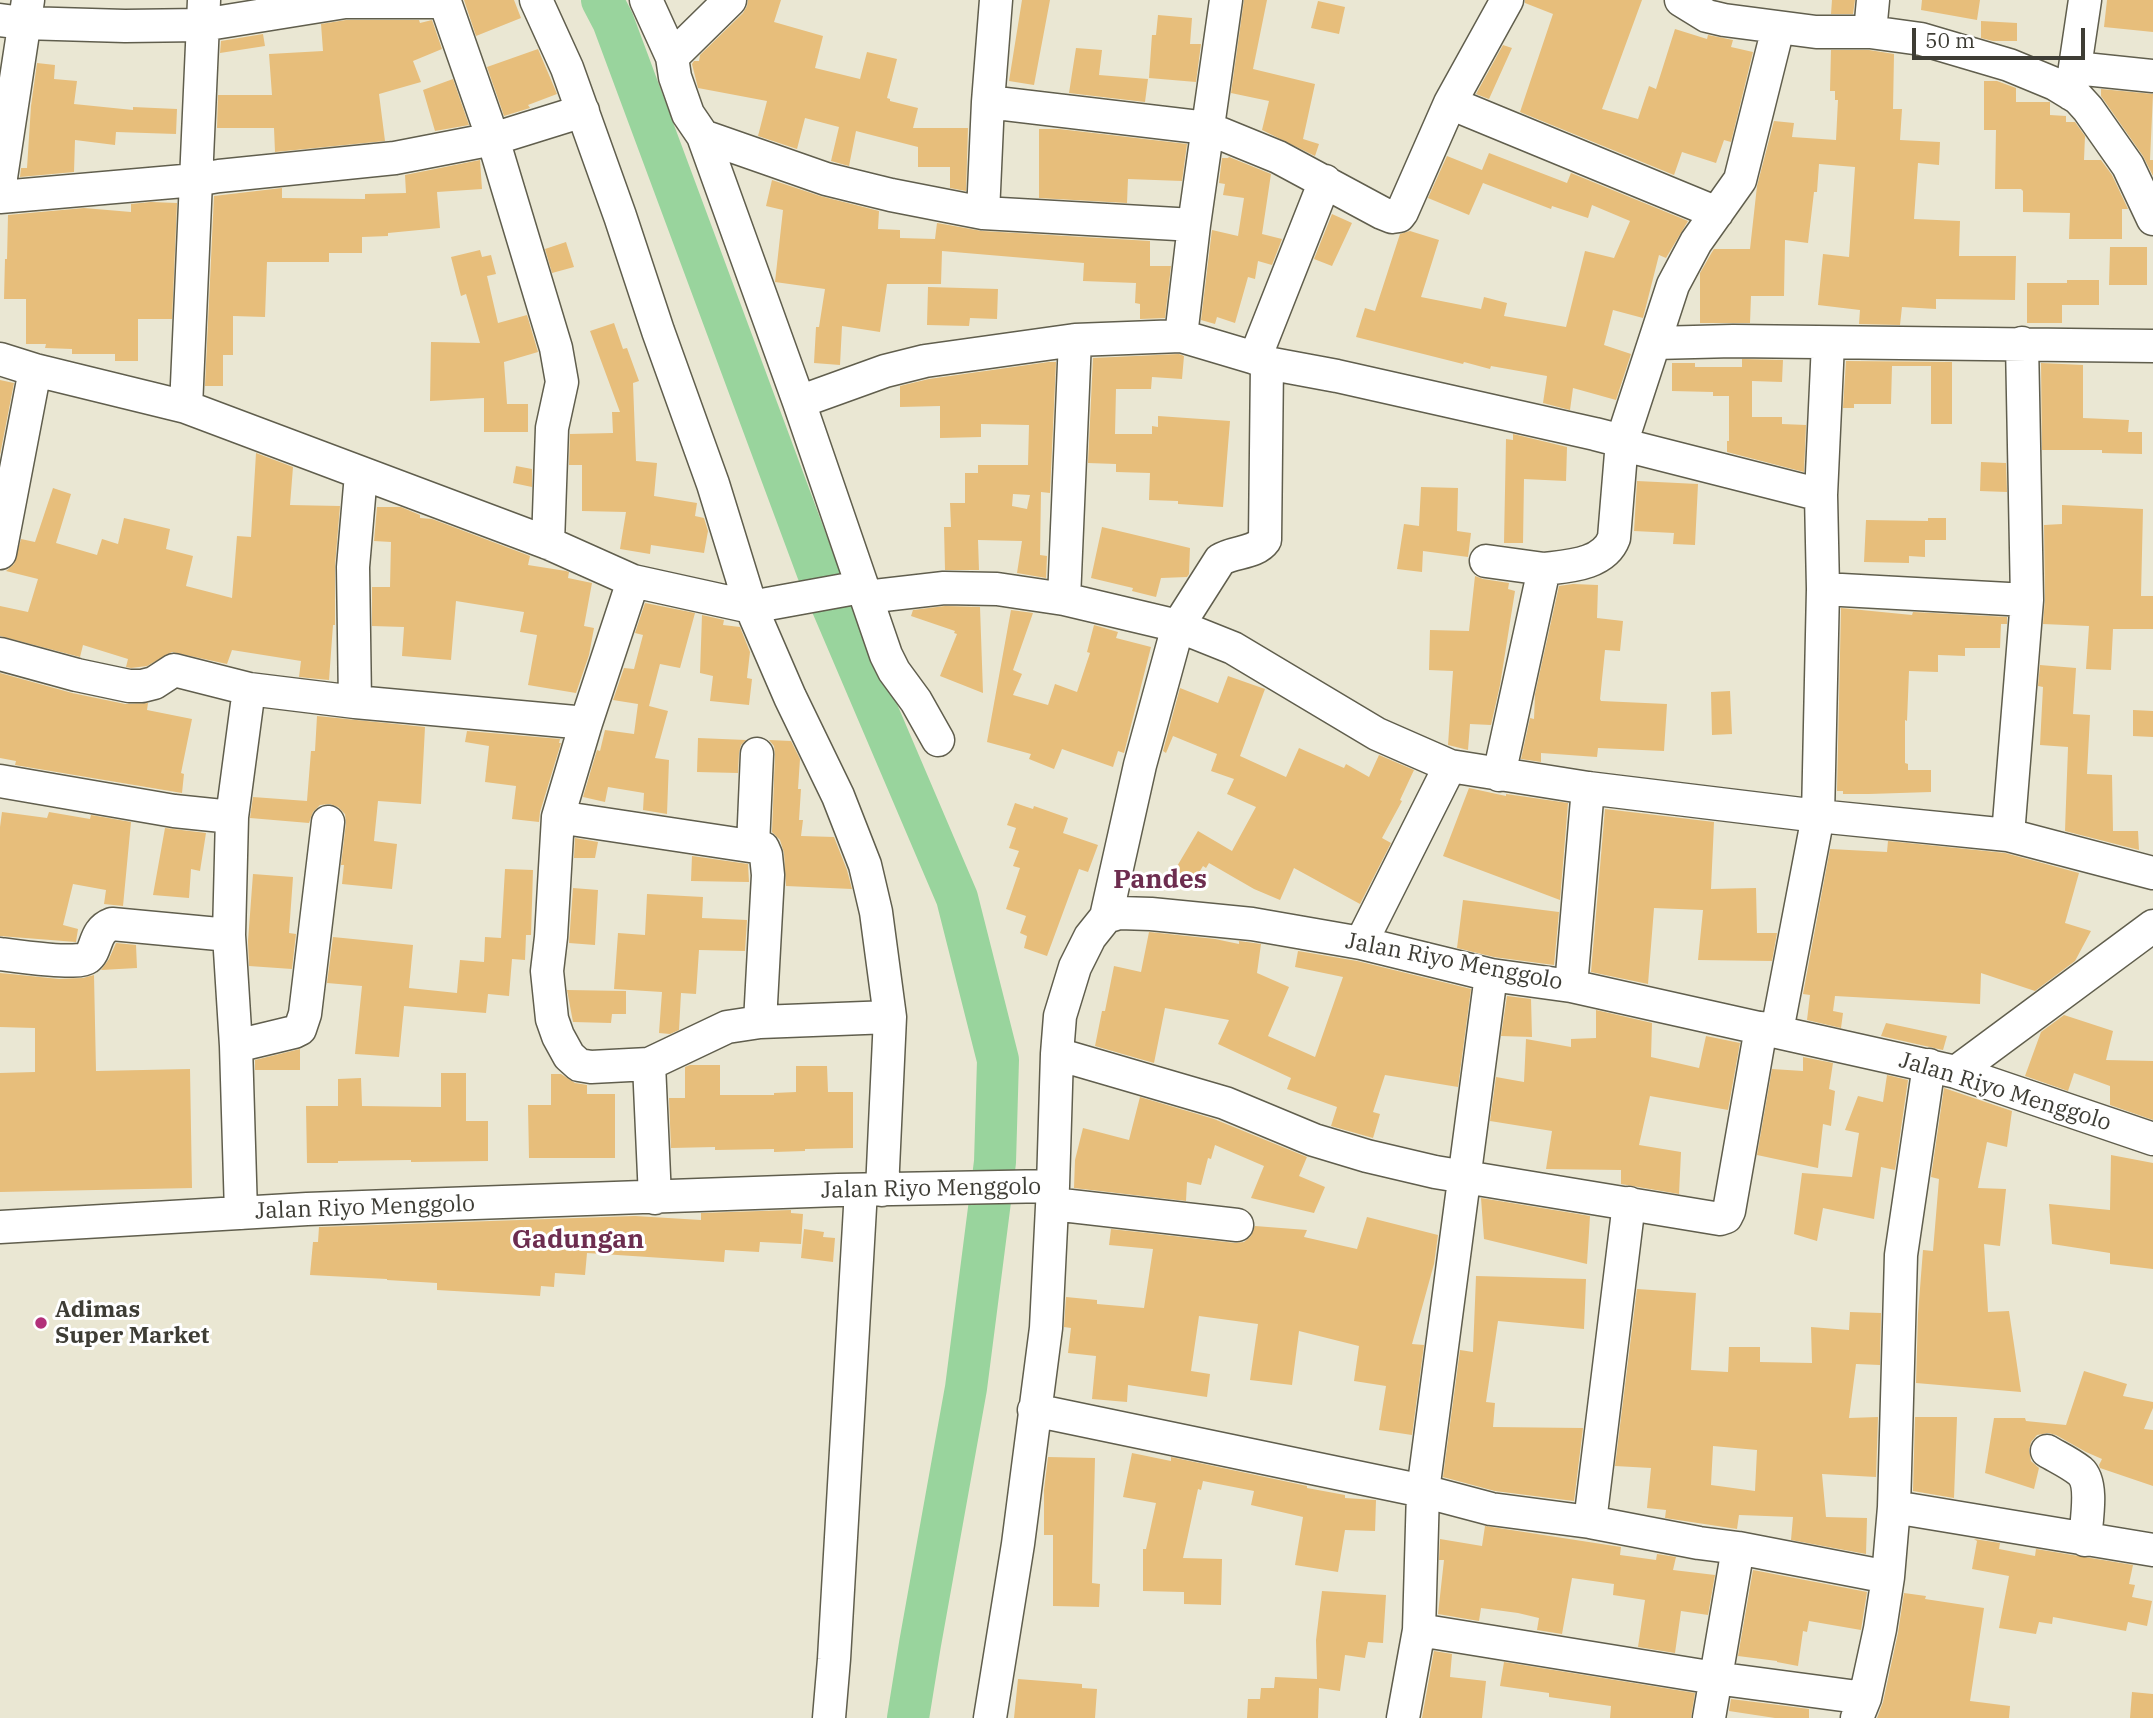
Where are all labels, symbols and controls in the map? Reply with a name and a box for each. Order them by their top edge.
scale bar [1915,14,2088,58]
text: 50 m [1925,26,1975,54]
district label: Pandes [1113,864,1207,896]
street label: Jalan Riyo Menggolo [1343,927,1565,997]
street label: Jalan Riyo Menggolo [1896,1047,2114,1137]
street label: Jalan Riyo Menggolo [821,1173,1041,1205]
street label: Jalan Riyo Menggolo [254,1190,476,1226]
district label: Gadungan [512,1224,644,1256]
place label: Adimas Super Market [55,1296,209,1350]
marker: Adimas Super Market [33,1315,49,1331]

